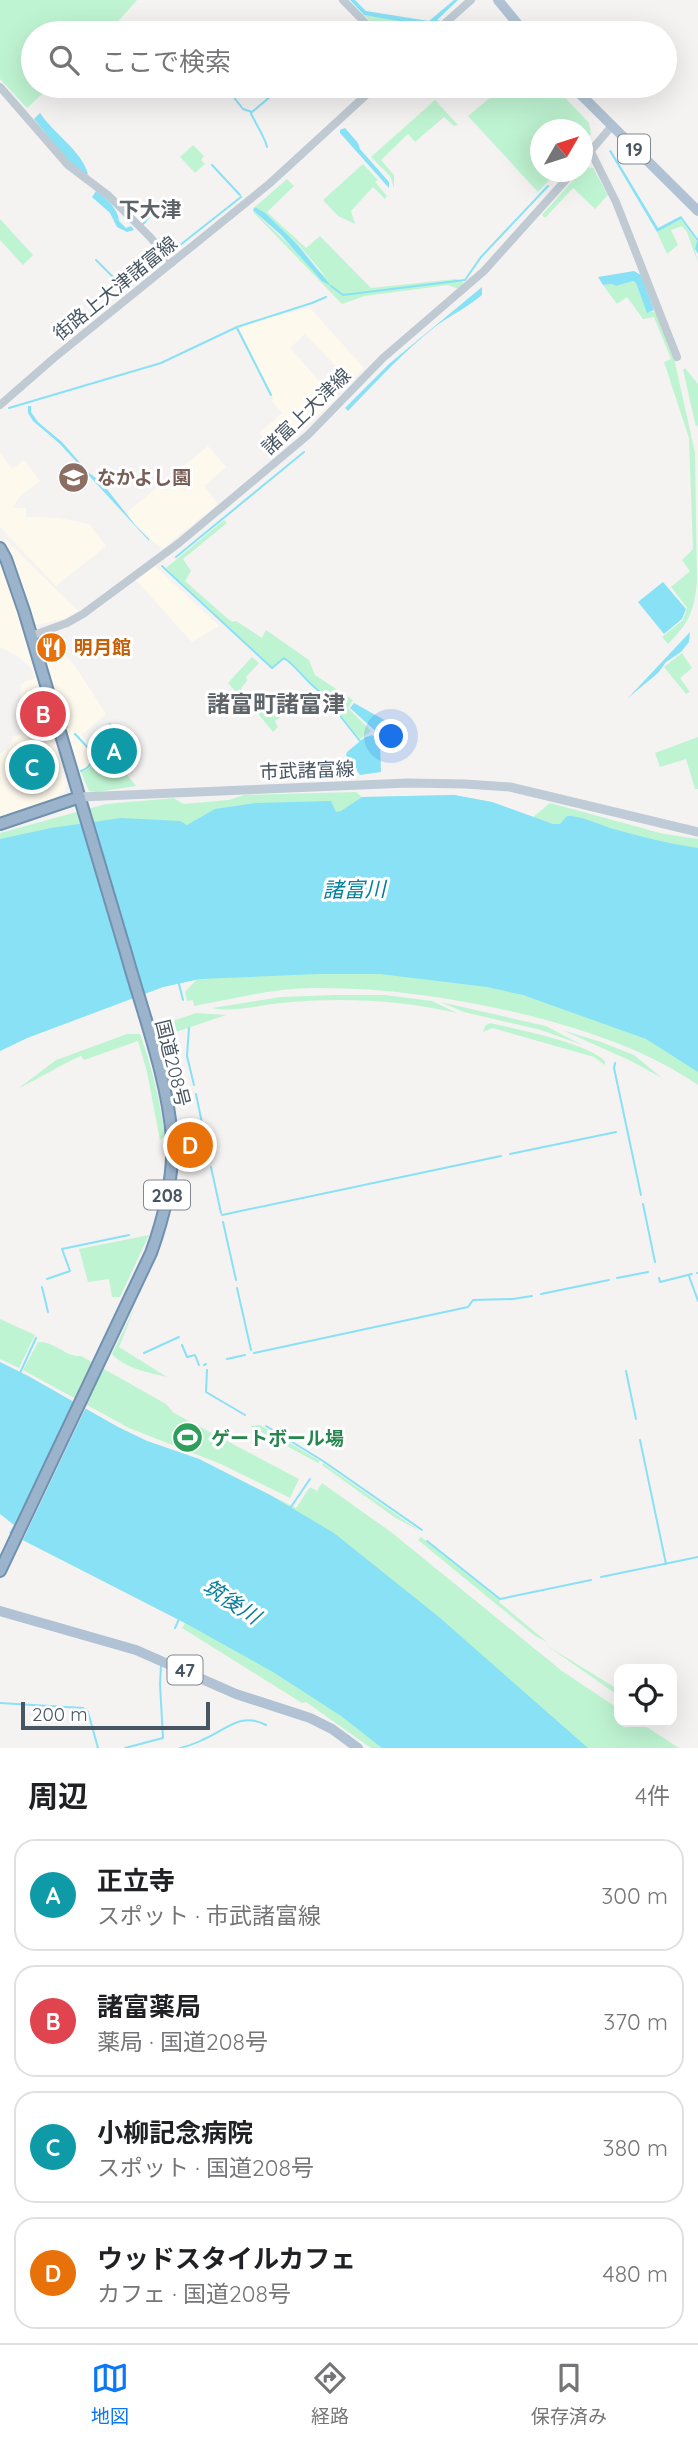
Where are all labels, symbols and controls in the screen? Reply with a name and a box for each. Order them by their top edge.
search box [21,21,677,98]
icon: search [45,41,83,79]
text: ここで検索 [101,45,231,78]
north arrow [530,119,593,182]
road number: 19 [618,134,650,164]
district label: 下大津 [119,196,182,222]
street label: 街路上大津諸富線 [48,231,182,345]
street label: 諸富上大津線 [257,363,355,459]
school or university icon: なかよし園 [57,460,91,494]
place label: なかよし園 [97,465,191,489]
restaurant icon: 明月館 [34,630,68,664]
place label: 明月館 [74,635,131,659]
pin: B [20,688,66,740]
district label: 諸富町諸富津 [207,689,345,718]
your location [374,719,408,753]
pin: A [91,725,137,777]
pin: C [9,741,55,793]
street label: 市武諸富線 [259,756,355,784]
water label: 諸富川 [322,875,388,903]
street label: 国道208号 [151,1017,195,1109]
pin: D [167,1119,213,1171]
road number: 208 [144,1180,190,1210]
sports icon: ゲートボール場 [171,1421,205,1455]
place label: ゲートボール場 [211,1426,344,1450]
water label: 筑後川 [199,1573,267,1630]
road number: 47 [168,1656,202,1685]
map controls [614,1664,677,1727]
button: locate [614,1664,677,1727]
scale bar [21,1699,210,1731]
text: 200 m [32,1702,88,1726]
text: 周辺 [28,1777,88,1815]
text: 4件 [635,1781,670,1810]
text: 正立寺 [97,1864,175,1897]
text: A [46,1881,60,1910]
text: 300 m [601,1881,668,1910]
text: スポット · 市武諸富線 [97,1901,321,1930]
text: 諸富薬局 [97,1990,201,2023]
text: B [45,2007,61,2036]
text: 370 m [603,2007,668,2036]
text: 薬局 · 国道208号 [97,2027,268,2056]
text: 小柳記念病院 [97,2116,253,2149]
text: C [46,2133,60,2162]
text: 380 m [603,2133,668,2162]
text: スポット · 国道208号 [97,2153,314,2182]
text: ウッドスタイルカフェ [97,2242,356,2275]
text: D [45,2259,61,2288]
text: 480 m [603,2259,668,2288]
text: カフェ · 国道208号 [97,2279,291,2308]
tab: 地図 [91,2359,129,2428]
tab: 経路 [311,2359,349,2428]
tab: 保存済み [531,2359,607,2428]

